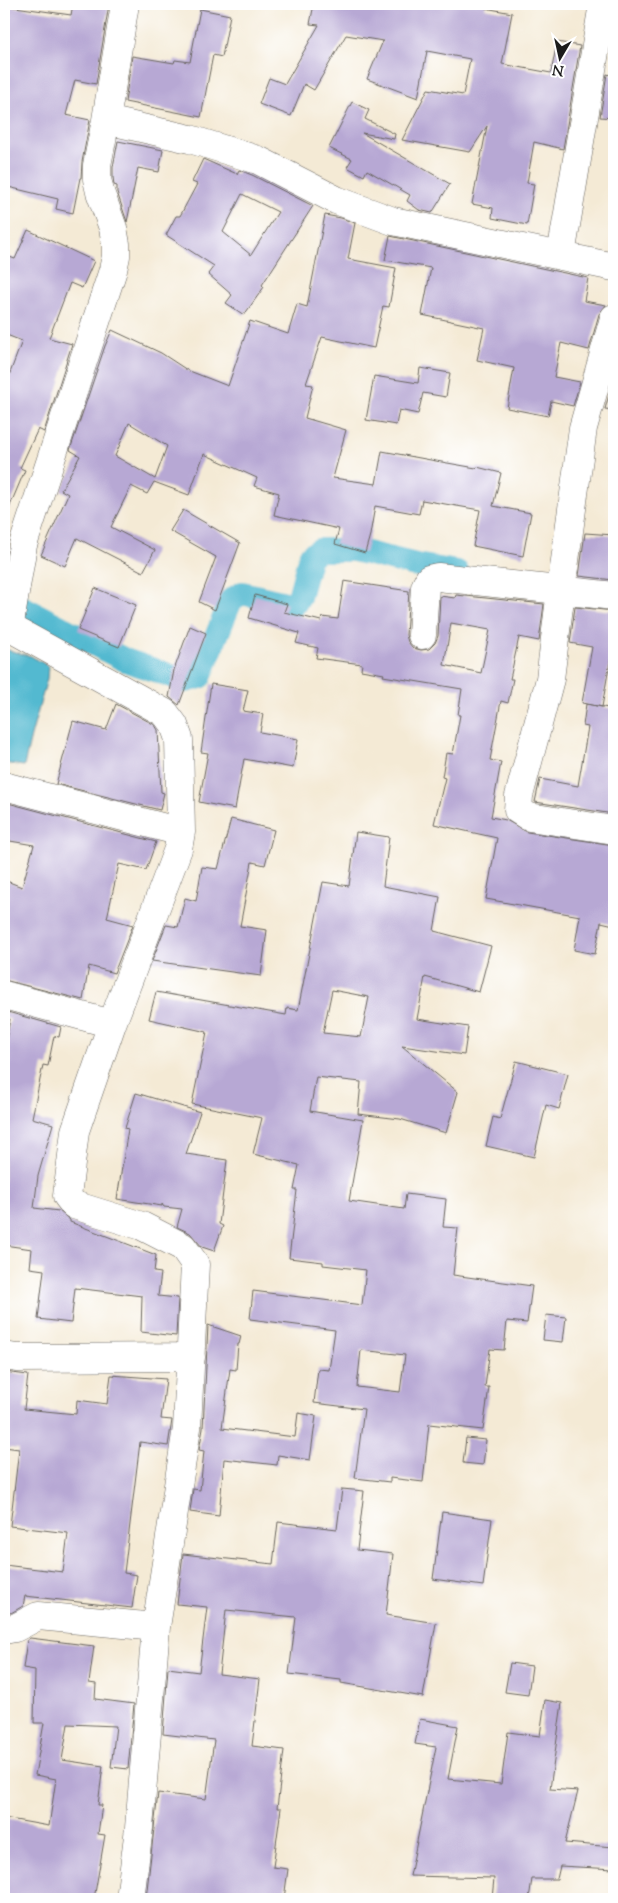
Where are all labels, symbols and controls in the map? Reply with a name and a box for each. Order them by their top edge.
north arrow [536,32,586,82]
text: N [551,58,565,80]

